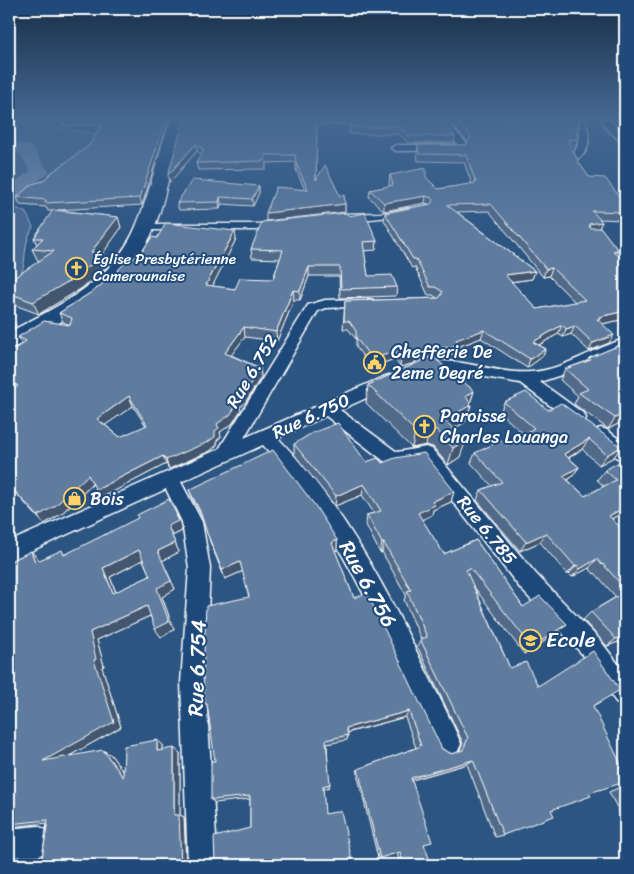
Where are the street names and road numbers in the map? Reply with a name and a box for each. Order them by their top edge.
street label: Rue 6.752 [217,328,287,414]
street label: Rue 6.750 [267,384,355,448]
street label: Rue 6.785 [449,488,525,572]
street label: Rue 6.756 [328,533,408,635]
street label: Rue 6.754 [176,619,218,717]

